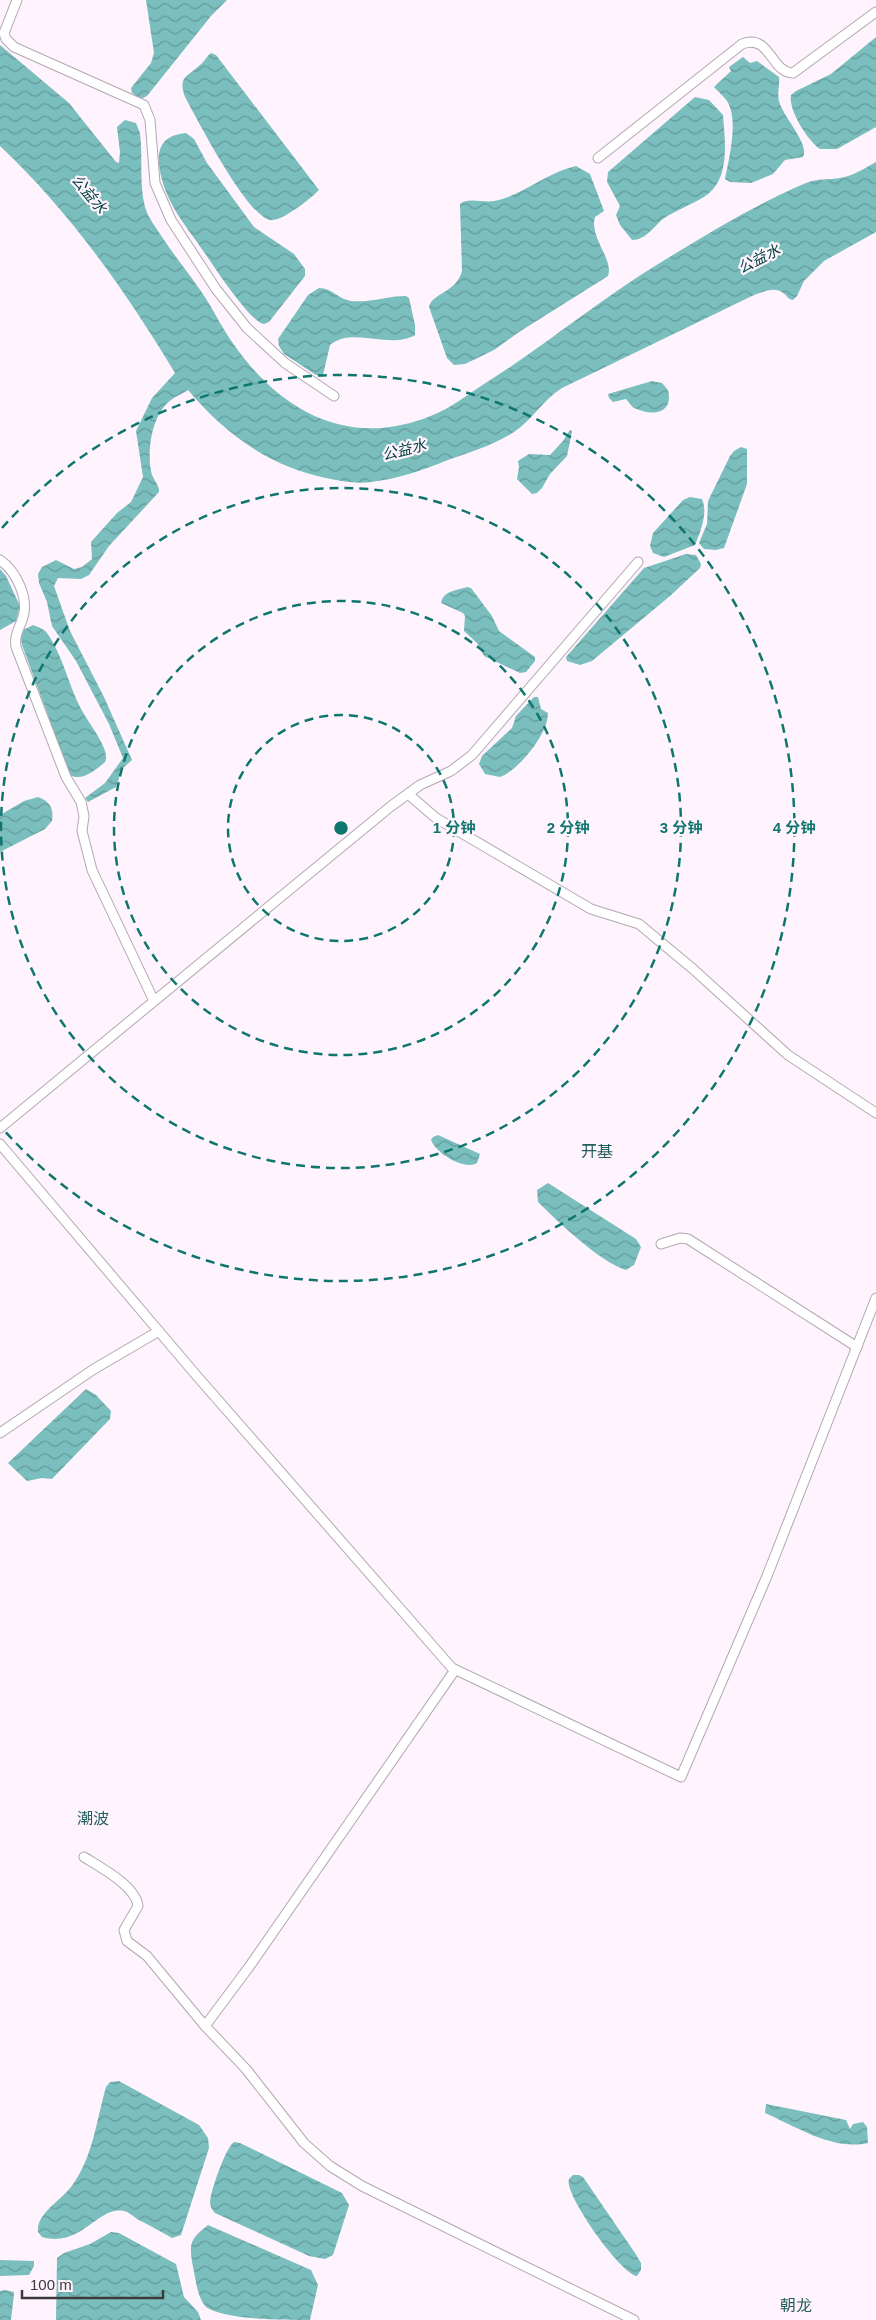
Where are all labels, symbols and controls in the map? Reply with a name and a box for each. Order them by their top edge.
water label: 公益水 [68,171,111,217]
water label: 公益水 [735,240,784,276]
water label: 公益水 [380,436,429,463]
centre of rings [332,819,350,837]
text: 1 分钟 [433,819,475,836]
text: 2 分钟 [547,819,589,836]
text: 3 分钟 [660,819,702,836]
text: 4 分钟 [773,819,815,836]
district label: 开基 [581,1143,613,1160]
district label: 潮波 [77,1810,109,1827]
scale bar [22,2268,164,2300]
text: 100 m [30,2276,72,2293]
district label: 朝龙 [780,2297,812,2314]

